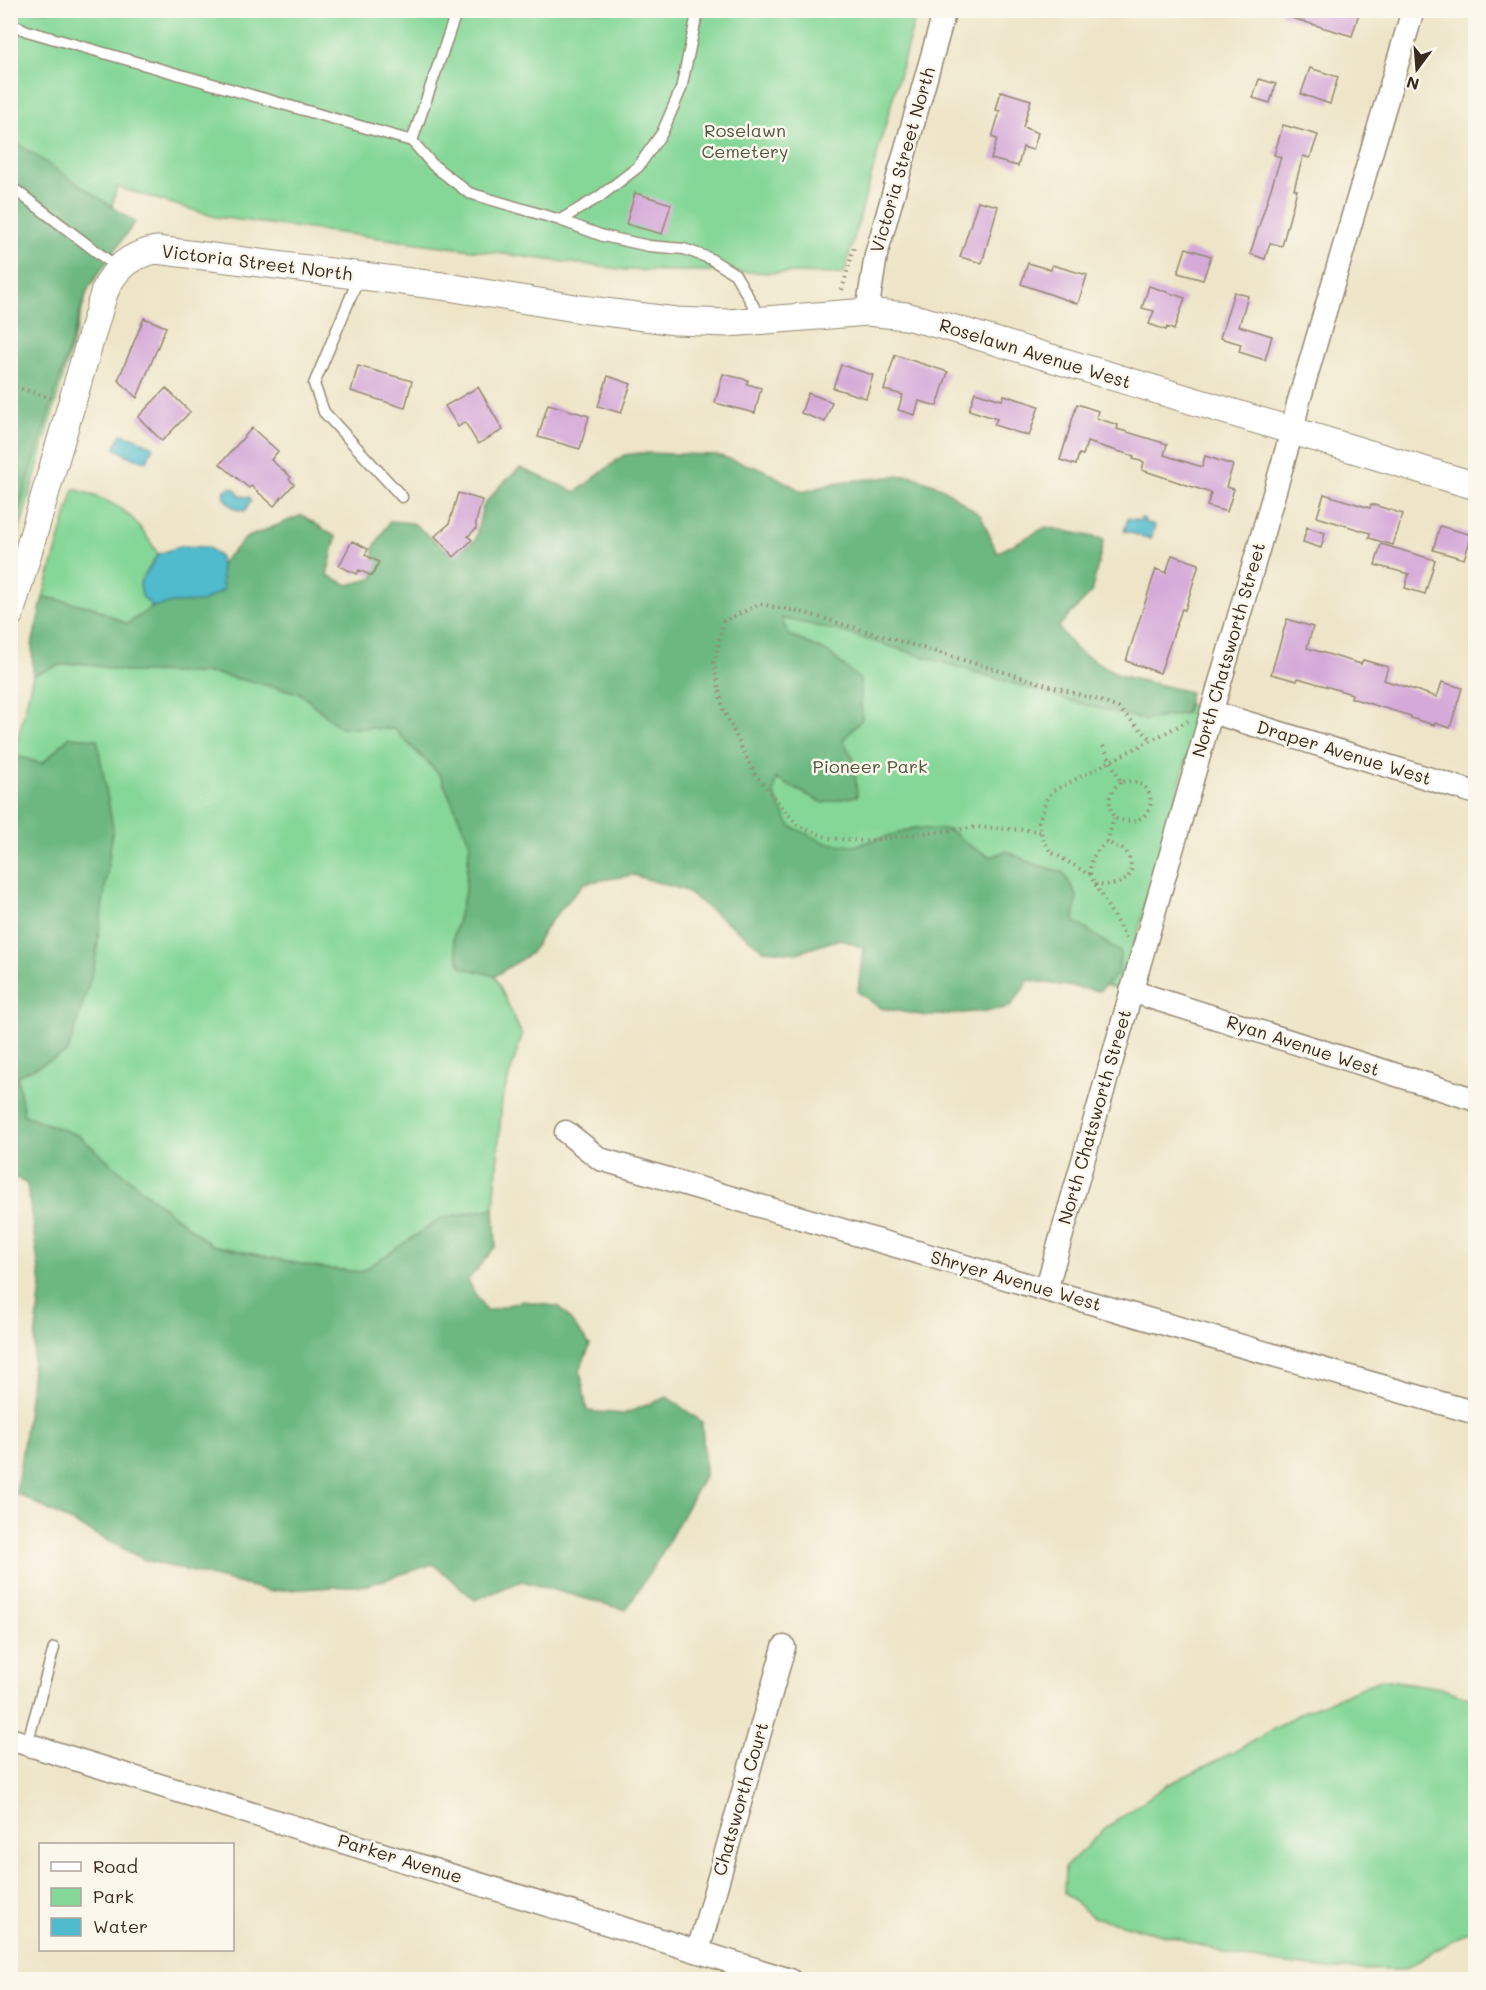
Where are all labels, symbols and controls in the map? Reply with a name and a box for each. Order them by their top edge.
north arrow [1387,39,1447,99]
street label: Victoria Street North [864,64,940,255]
text: N [1404,72,1421,96]
park label: Roselawn Cemetery [702,118,788,163]
street label: Victoria Street North [160,238,354,286]
street label: Roselawn Avenue West [937,312,1134,394]
street label: North Chatsworth Street [1186,539,1270,760]
street label: Draper Avenue West [1254,714,1435,790]
park label: Pioneer Park [812,754,928,778]
street label: North Chatsworth Street [1052,1006,1136,1227]
street label: Ryan Avenue West [1224,1009,1383,1081]
street label: Shryer Avenue West [928,1244,1104,1316]
street label: Chatsworth Court [707,1719,773,1878]
street label: Parker Avenue [335,1828,465,1888]
legend [39,1843,234,1951]
text: Road [93,1854,138,1878]
text: Park [93,1884,134,1908]
text: Water [93,1914,148,1938]

